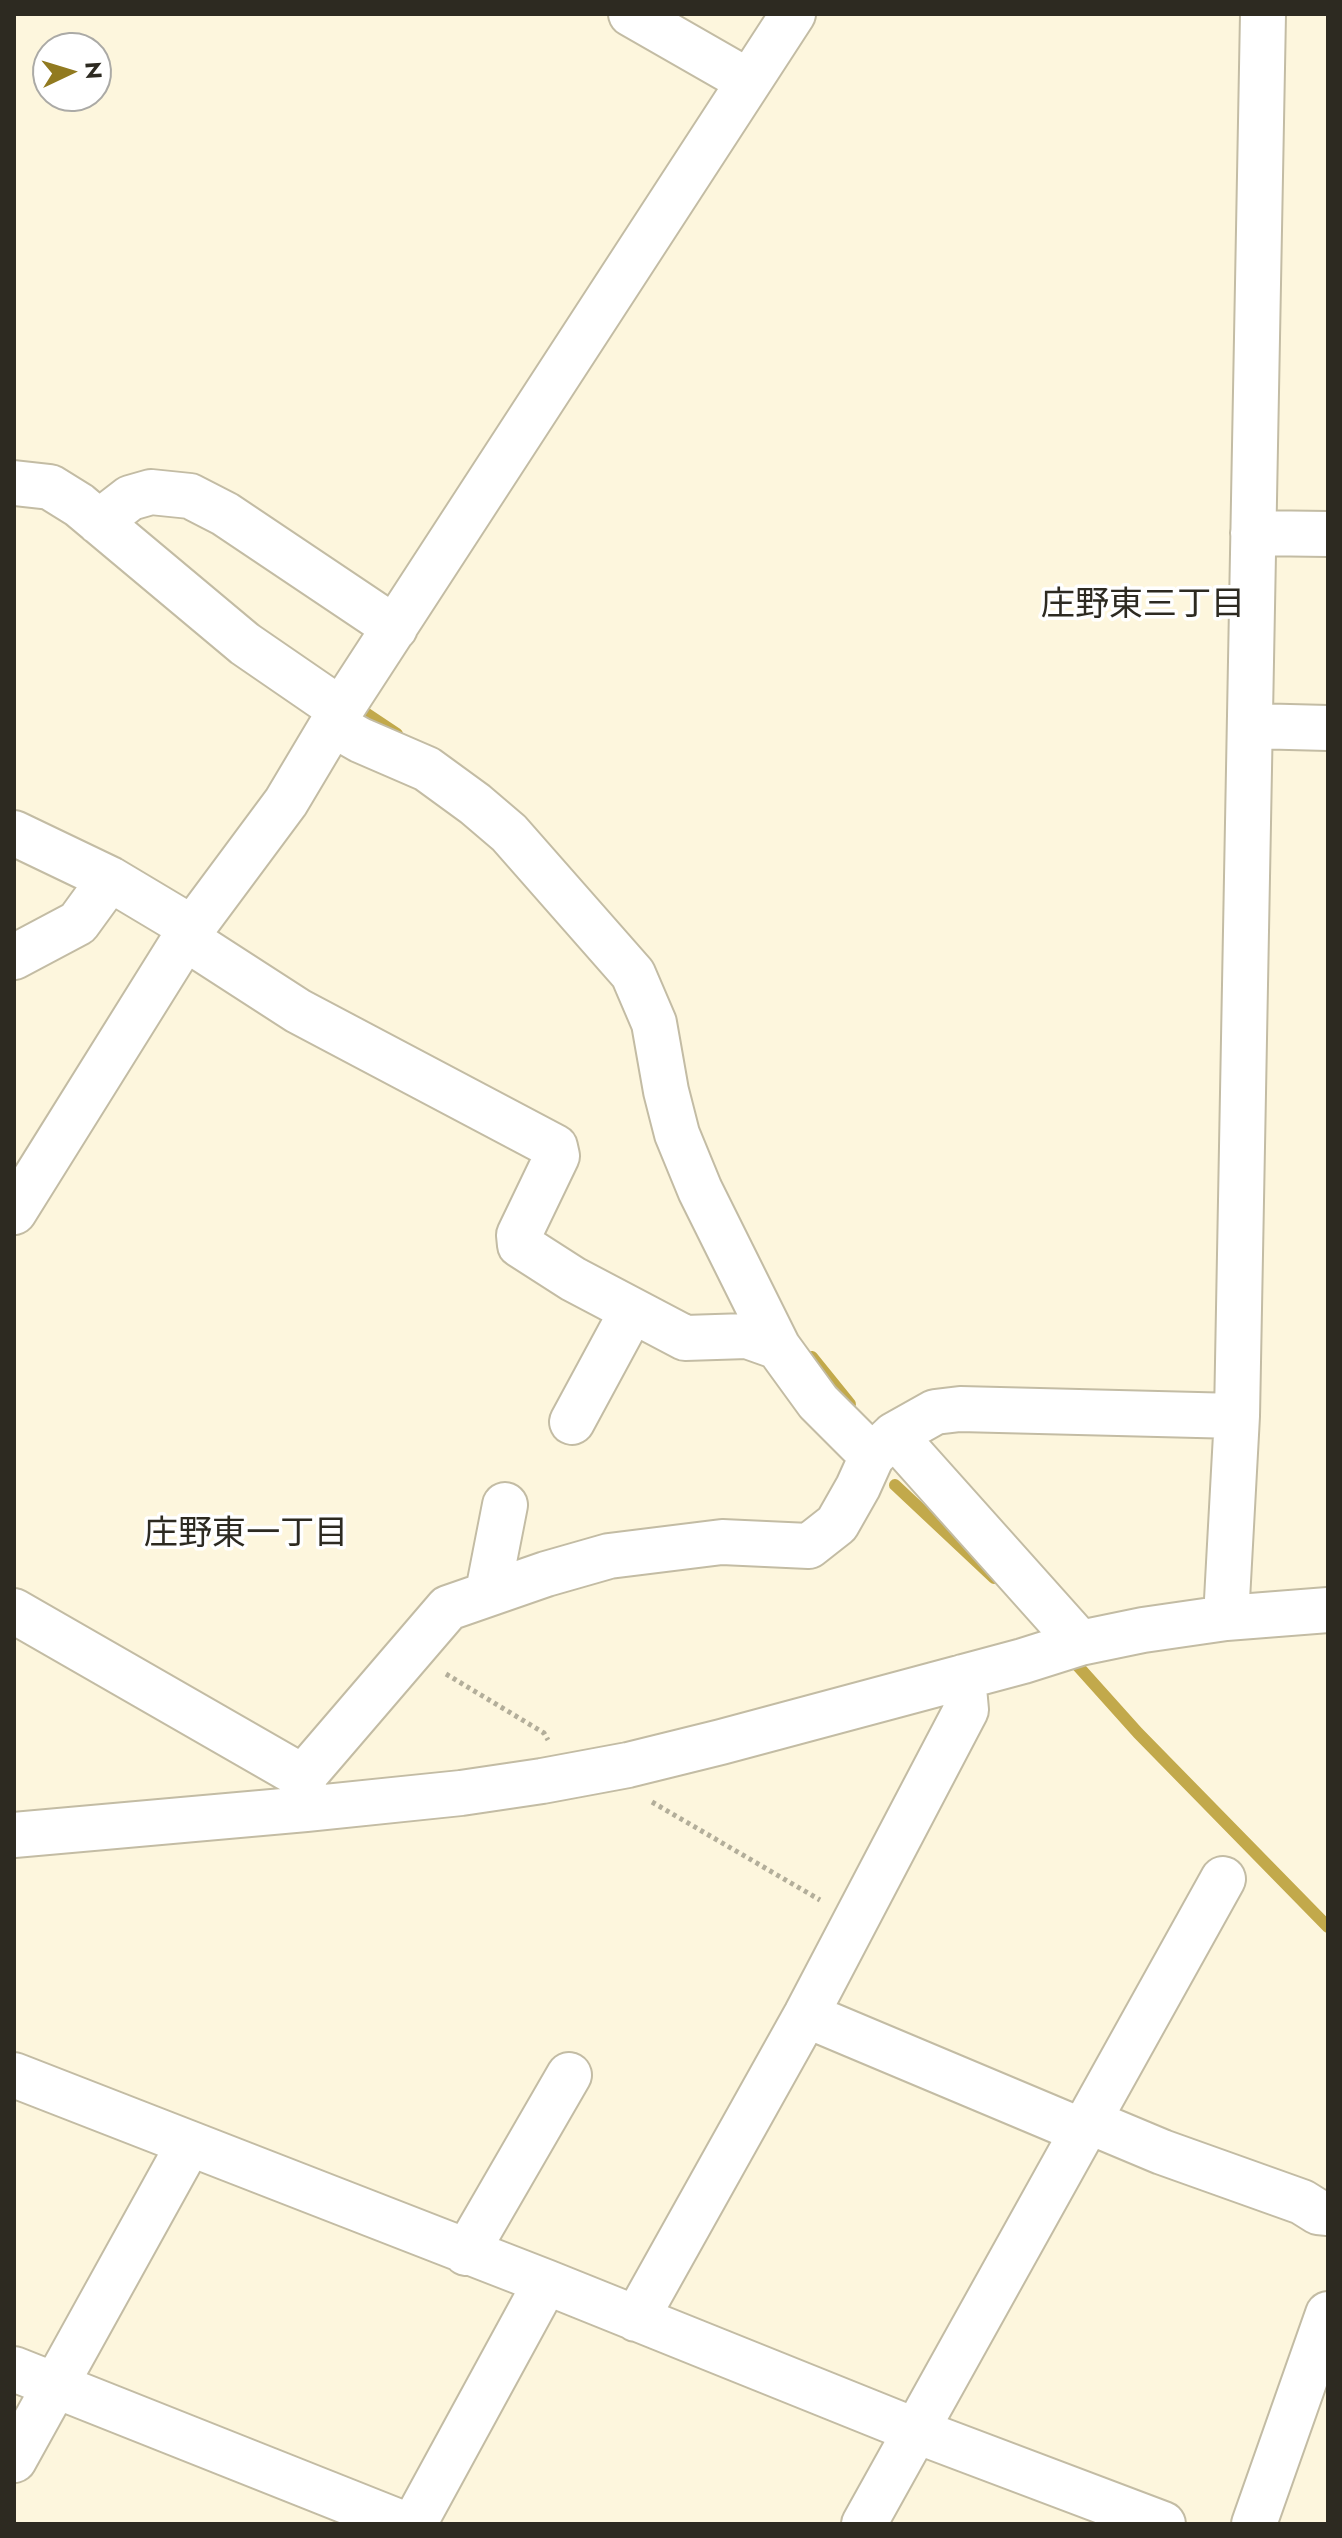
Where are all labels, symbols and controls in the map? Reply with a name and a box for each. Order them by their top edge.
north arrow [32,32,112,112]
text: N [77,61,111,80]
district label: 庄野東三丁目 [1041,587,1245,627]
district label: 庄野東一丁目 [144,1516,348,1556]

